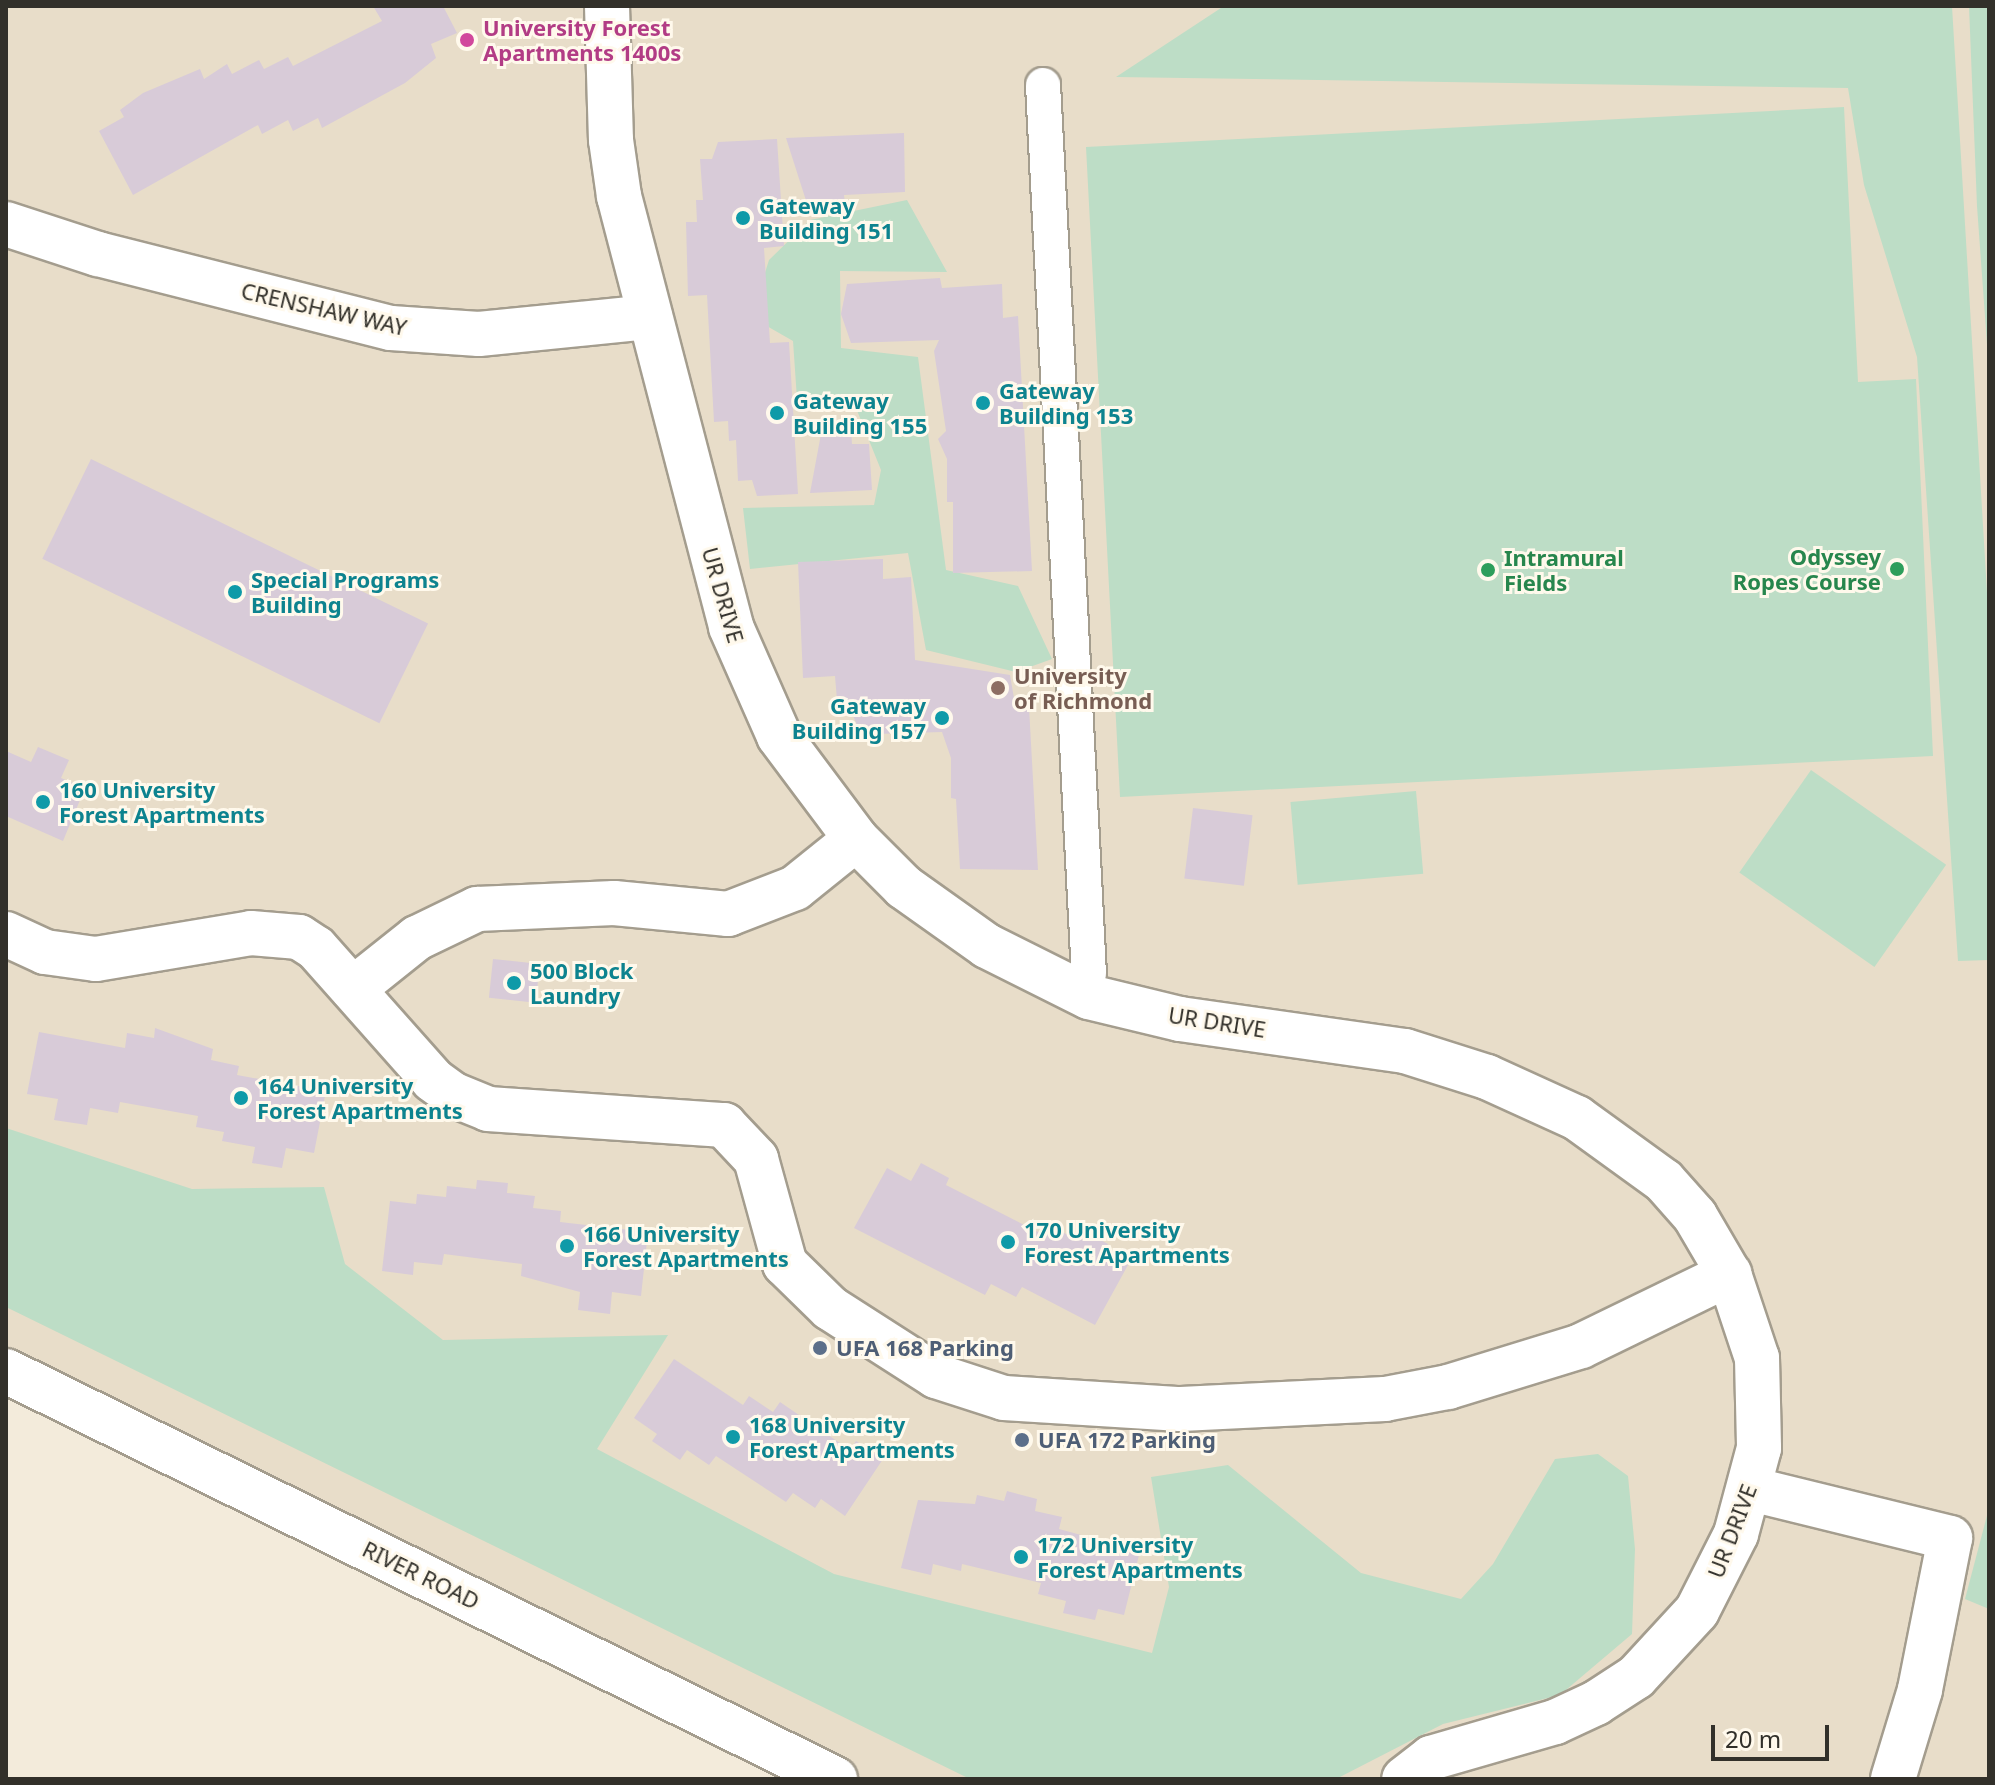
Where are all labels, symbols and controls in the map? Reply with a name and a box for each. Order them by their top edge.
place label: University Forest Apartments 1400s [483,14,681,66]
marker: University Forest Apartments 1400s [458,31,476,49]
place label: Gateway Building 151 [759,192,893,244]
marker: Gateway Building 151 [734,209,752,227]
street label: CRENSHAW WAY [239,277,409,341]
place label: Gateway Building 153 [999,377,1133,428]
place label: Gateway Building 155 [793,387,927,438]
marker: Gateway Building 153 [974,394,992,412]
marker: Gateway Building 155 [768,404,786,422]
place label: Odyssey Ropes Course [1733,543,1881,594]
street label: UR DRIVE [697,544,749,646]
place label: Intramural Fields [1504,544,1624,596]
marker: Odyssey Ropes Course [1888,560,1906,578]
marker: Intramural Fields [1479,561,1497,579]
place label: Special Programs Building [251,566,439,618]
marker: Special Programs Building [226,583,244,601]
place label: University of Richmond [1014,662,1152,714]
marker: University of Richmond [989,679,1007,697]
place label: Gateway Building 157 [792,692,926,744]
marker: Gateway Building 157 [933,709,951,727]
place label: 160 University Forest Apartments [59,776,265,828]
marker: 160 University Forest Apartments [34,793,52,811]
place label: 500 Block Laundry [530,957,633,1008]
marker: 500 Block Laundry [505,974,523,992]
street label: UR DRIVE [1166,1001,1268,1043]
place label: 164 University Forest Apartments [257,1072,463,1124]
marker: 164 University Forest Apartments [232,1089,250,1107]
place label: 170 University Forest Apartments [1024,1216,1230,1268]
place label: 166 University Forest Apartments [583,1220,789,1272]
marker: 170 University Forest Apartments [999,1233,1017,1251]
marker: 166 University Forest Apartments [558,1237,576,1255]
place label: UFA 168 Parking [836,1335,1014,1361]
marker: UFA 168 Parking [811,1339,829,1357]
place label: 168 University Forest Apartments [749,1411,955,1462]
place label: UFA 172 Parking [1038,1427,1216,1453]
marker: 168 University Forest Apartments [724,1428,742,1446]
marker: UFA 172 Parking [1013,1431,1031,1449]
street label: UR DRIVE [1702,1480,1762,1582]
place label: 172 University Forest Apartments [1037,1531,1243,1582]
street label: RIVER ROAD [358,1535,484,1615]
marker: 172 University Forest Apartments [1012,1548,1030,1566]
scale bar [1715,1709,1833,1759]
text: 20 m [1725,1722,1781,1755]

